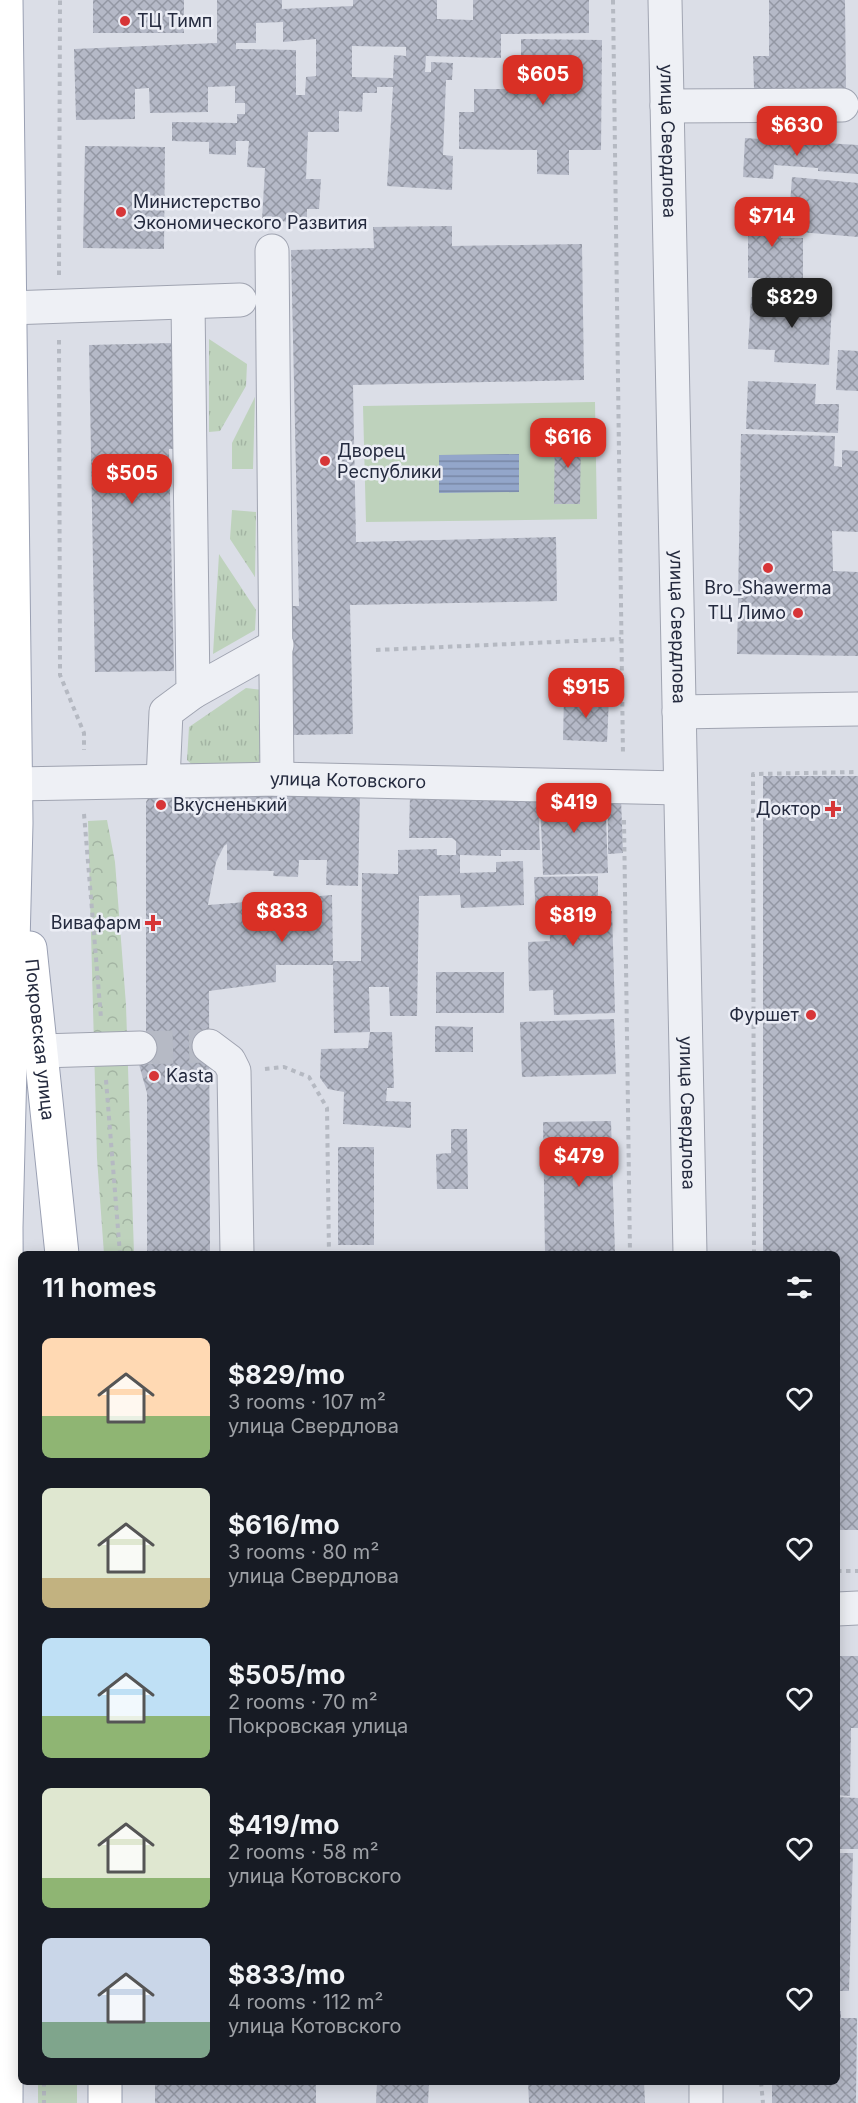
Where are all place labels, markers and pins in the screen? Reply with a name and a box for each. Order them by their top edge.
place label: ТЦ Тимп [137,10,212,31]
marker: ТЦ Тимп [118,14,132,28]
pin: $605 [507,55,579,106]
pin: $630 [761,106,833,157]
place label: Министерство Экономического Развития [133,191,368,233]
pin: $714 [736,197,808,248]
marker: Министерство Экономического Развития [114,205,128,219]
pin: $829 [756,278,828,329]
pin: $616 [532,418,604,469]
place label: Дворец Республики [337,440,442,482]
pin: $505 [96,454,168,505]
marker: Дворец Республики [318,454,332,468]
marker: Bro_Shawerma [761,561,775,575]
place label: Bro_Shawerma [704,577,832,598]
place label: ТЦ Лимо [708,602,786,623]
marker: ТЦ Лимо [791,606,805,620]
pin: $915 [550,668,622,719]
pin: $419 [538,783,610,834]
place label: Вкусненький [173,794,287,815]
marker: Вкусненький [154,798,168,812]
place label: Доктор [756,798,821,819]
marker: Доктор [826,802,840,816]
pin: $833 [246,892,318,943]
pin: $819 [537,896,609,947]
place label: Вивафарм [51,912,141,933]
marker: Вивафарм [146,916,160,930]
place label: Фуршет [729,1004,800,1025]
marker: Фуршет [804,1008,818,1022]
place label: Kasta [166,1065,214,1086]
marker: Kasta [147,1069,161,1083]
pin: $479 [543,1137,615,1188]

